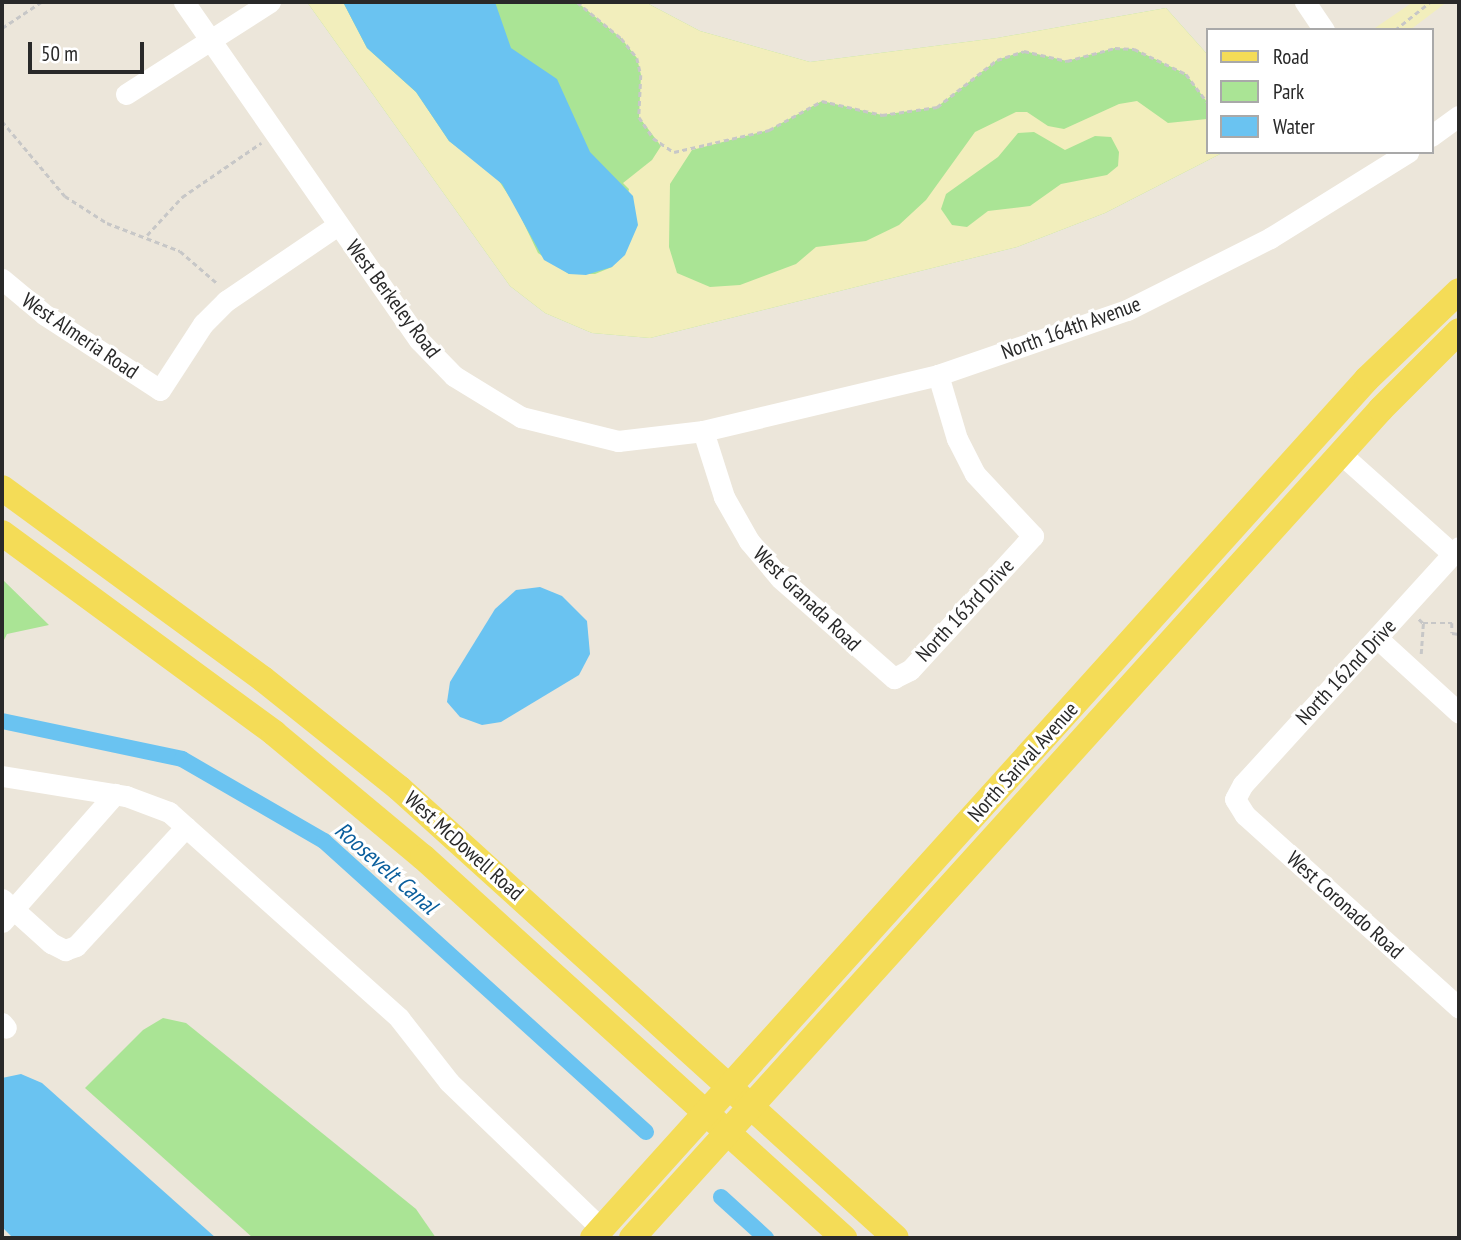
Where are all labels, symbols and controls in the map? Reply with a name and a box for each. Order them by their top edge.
scale bar [32,28,147,72]
legend [1206,28,1433,154]
text: 50 m [41,40,78,67]
text: Road [1273,43,1309,70]
text: Park [1273,78,1304,105]
text: Water [1273,113,1315,140]
street label: West Berkeley Road [340,235,446,363]
street label: West Almeria Road [17,288,143,384]
street label: North 164th Avenue [998,291,1144,365]
street label: West Granada Road [748,542,866,656]
street label: North 163rd Drive [911,553,1019,667]
street label: North 162nd Drive [1291,614,1401,730]
street label: North Sarival Avenue [963,697,1083,827]
street label: West McDowell Road [399,786,529,906]
water label: Roosevelt Canal [329,816,443,920]
street label: West Coronado Road [1281,846,1409,964]

